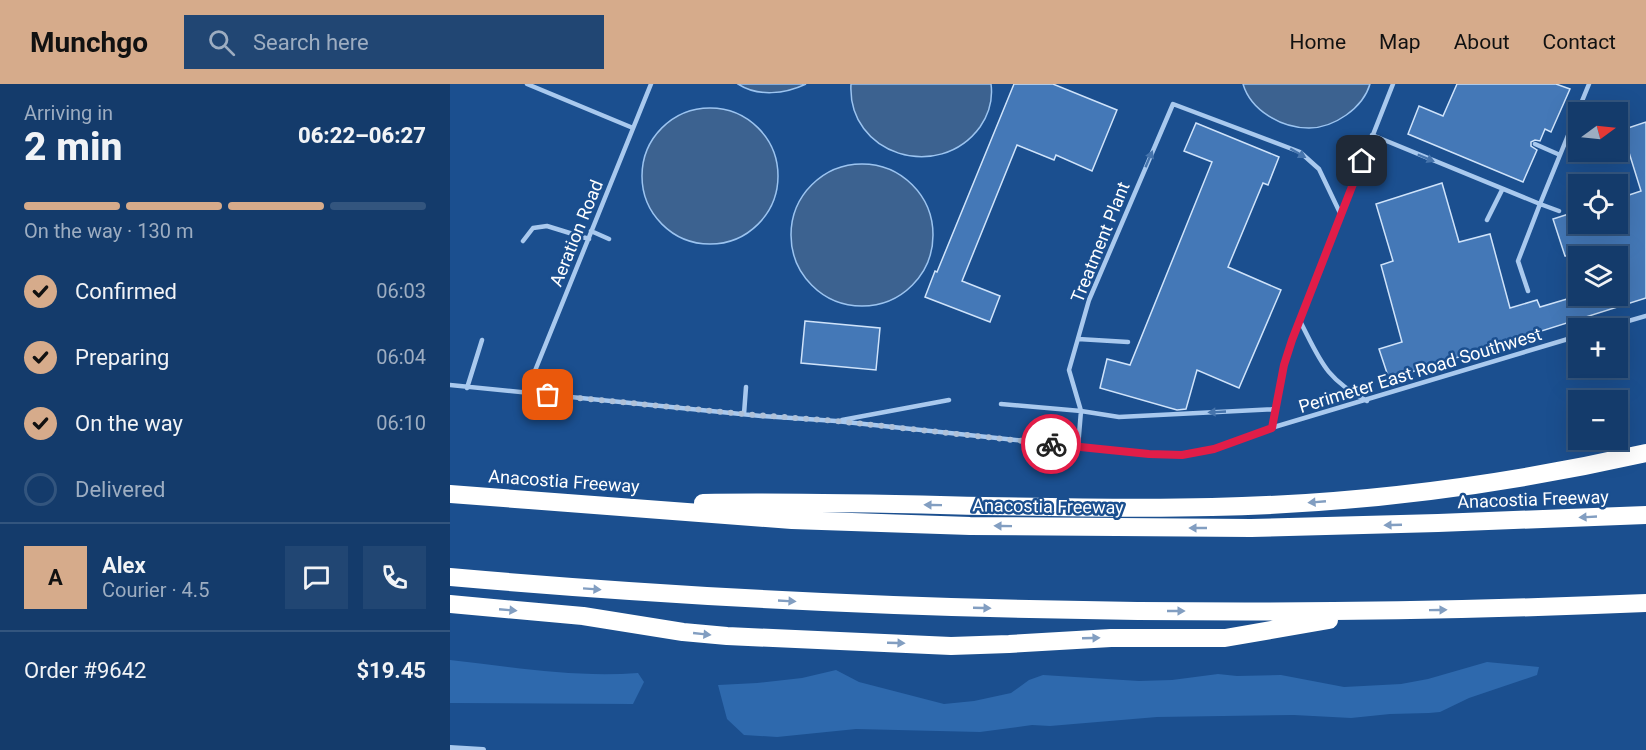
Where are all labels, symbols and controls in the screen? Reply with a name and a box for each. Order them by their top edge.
search box [184,15,604,69]
text: Munchgo [30,26,148,59]
icon: search [205,26,238,59]
text: Search here [253,30,369,55]
text: Home [1290,30,1346,54]
text: Map [1379,30,1421,54]
text: About [1454,30,1510,54]
text: Contact [1543,30,1616,54]
text: Arriving in [24,101,113,125]
north arrow [1568,102,1628,162]
map controls [1568,102,1628,450]
text: 06:22–06:27 [298,123,426,148]
text: 2 min [24,124,122,170]
pin [1336,135,1387,186]
icon: home [1345,144,1378,177]
one-way arrow [1290,147,1307,158]
one-way arrow [1145,151,1154,168]
one-way arrow [1417,153,1435,163]
button: locate [1568,174,1628,234]
street label: Aeration Road [545,177,607,289]
street label: Treatment Plant [1066,179,1134,305]
text: On the way · 130 m [24,219,193,243]
button: layers [1568,246,1628,306]
icon: check [24,275,57,308]
text: Confirmed [75,279,177,304]
text: 06:03 [376,279,426,303]
button: + [1568,318,1628,378]
street label: Perimeter East Road Southwest [1296,323,1544,417]
icon: check [24,341,57,374]
text: Preparing [75,345,169,370]
text: 06:04 [376,345,426,369]
pin [522,369,573,420]
icon: bag [531,378,564,411]
button: − [1568,390,1628,450]
icon: check [24,407,57,440]
one-way arrow [1207,407,1226,416]
text: On the way [75,411,183,436]
text: 06:10 [376,411,426,435]
courier [1021,414,1081,474]
icon: bike [1035,428,1068,461]
street label: Anacostia Freeway [488,465,641,497]
text: Delivered [75,477,165,502]
street label: Anacostia Freeway [1457,486,1610,512]
street label: Anacostia Freeway [972,494,1124,518]
one-way arrow [1308,497,1327,507]
one-way arrow [924,500,943,509]
one-way arrow [1578,513,1597,522]
one-way arrow [1383,520,1402,529]
one-way arrow [993,522,1012,531]
one-way arrow [1188,523,1207,533]
button: chat [285,546,348,609]
button: phone [363,546,426,609]
text: Alex [102,553,146,578]
text: A [48,565,63,590]
text: Courier · 4.5 [102,578,209,602]
one-way arrow [583,584,602,593]
one-way arrow [777,596,796,605]
one-way arrow [972,604,991,613]
one-way arrow [499,605,518,615]
one-way arrow [1428,605,1447,615]
one-way arrow [1167,606,1186,616]
one-way arrow [692,629,711,639]
one-way arrow [1082,634,1101,643]
one-way arrow [887,639,906,648]
text: Order #9642 [24,658,146,683]
text: $19.45 [357,658,426,683]

